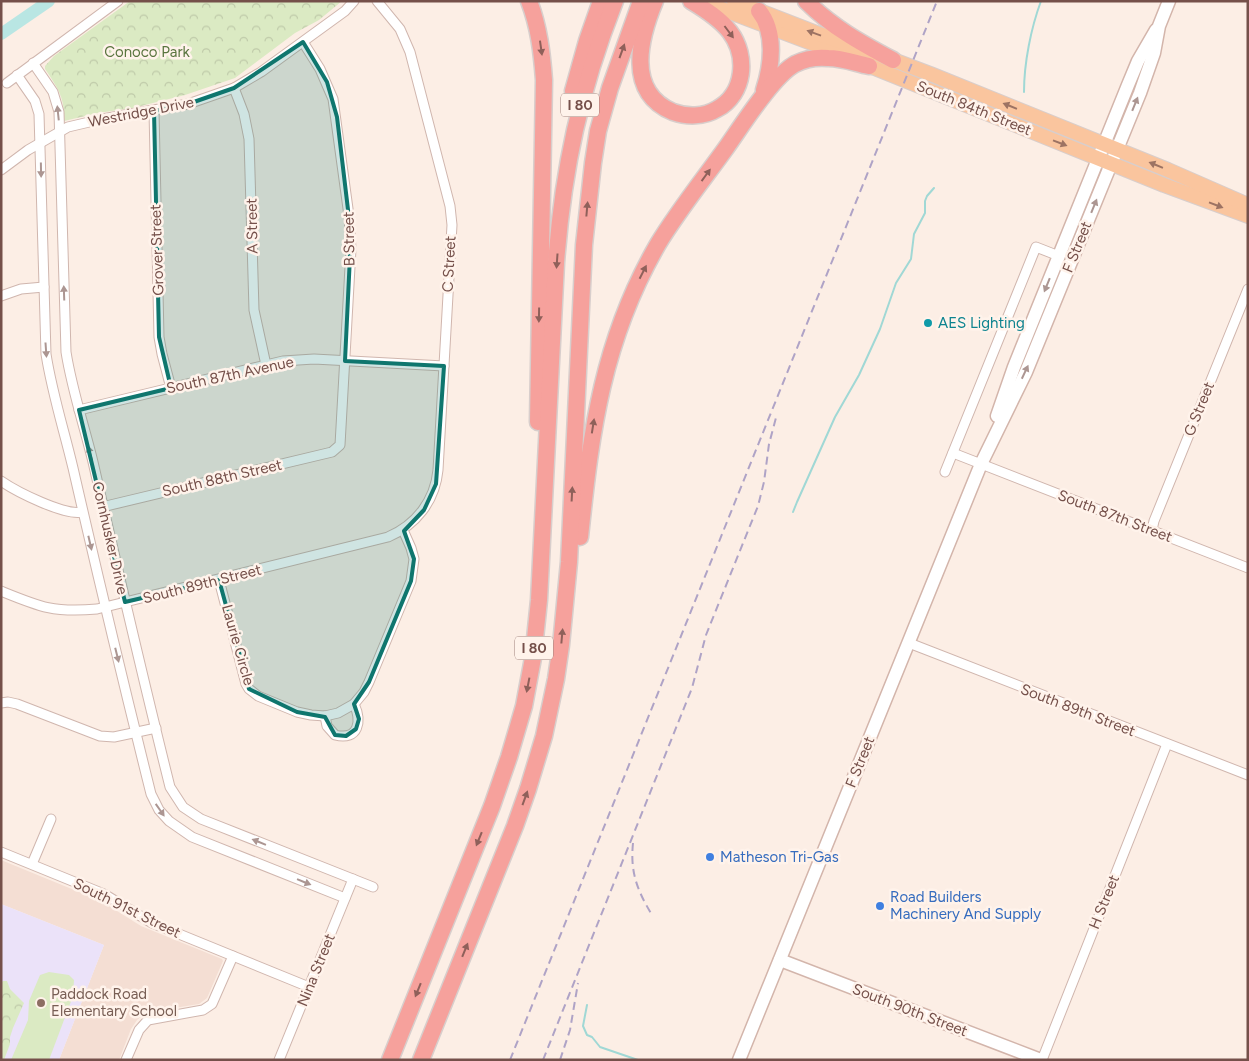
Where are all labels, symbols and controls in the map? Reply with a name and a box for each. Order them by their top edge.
one-way arrow [723,25,734,38]
one-way arrow [807,28,821,36]
one-way arrow [537,41,545,57]
park label: Conoco Park [104,43,191,61]
one-way arrow [618,43,626,58]
street label: South 84th Street [914,77,1034,139]
street label: Westridge Drive [87,93,195,131]
road number: I 80 [561,94,599,116]
one-way arrow [1131,96,1139,111]
one-way arrow [1002,102,1017,110]
one-way arrow [54,105,62,121]
one-way arrow [1053,139,1068,147]
one-way arrow [1148,161,1163,169]
one-way arrow [37,163,45,179]
one-way arrow [701,168,711,182]
street label: A Street [243,198,261,254]
one-way arrow [1090,199,1098,213]
one-way arrow [583,201,591,217]
one-way arrow [1208,202,1223,209]
street label: Grover Street [146,204,168,296]
street label: B Street [340,211,358,267]
street label: F Street [1059,218,1096,275]
street label: C Street [439,235,459,293]
one-way arrow [552,253,560,269]
one-way arrow [639,265,647,280]
one-way arrow [1043,277,1051,292]
one-way arrow [60,285,68,301]
one-way arrow [535,308,543,324]
place label: AES Lighting [938,314,1025,332]
marker: AES Lighting [922,317,934,329]
one-way arrow [42,343,50,359]
street label: South 87th Avenue [165,353,295,397]
one-way arrow [1021,365,1029,379]
street label: G Street [1180,379,1218,439]
one-way arrow [590,418,598,434]
one-way arrow [86,445,94,460]
street label: South 88th Street [160,455,284,501]
street label: Cornhusker Drive [88,480,132,596]
one-way arrow [568,485,576,501]
street label: South 87th Street [1055,486,1175,546]
one-way arrow [86,535,94,550]
street label: South 89th Street [141,560,263,607]
street label: Laurie Circle [218,603,258,687]
one-way arrow [558,628,566,644]
road number: I 80 [515,636,553,660]
one-way arrow [113,647,121,662]
one-way arrow [524,677,532,692]
street label: South 89th Street [1018,680,1138,740]
street label: F Street [842,733,879,790]
one-way arrow [522,791,529,806]
one-way arrow [155,804,165,817]
one-way arrow [475,832,483,847]
one-way arrow [251,838,266,846]
place label: Matheson Tri-Gas [720,848,839,866]
marker: Matheson Tri-Gas [704,851,716,863]
street label: H Street [1085,872,1123,932]
street label: South 91st Street [70,874,184,942]
one-way arrow [297,878,312,886]
place label: Road Builders Machinery And Supply [890,888,1041,923]
marker: Road Builders Machinery And Supply [874,900,886,912]
street label: Nina Street [293,931,339,1009]
one-way arrow [462,942,470,957]
street label: South 90th Street [850,980,970,1040]
one-way arrow [414,983,422,998]
place label: Paddock Road Elementary School [51,985,177,1020]
marker: Paddock Road Elementary School [35,997,47,1009]

